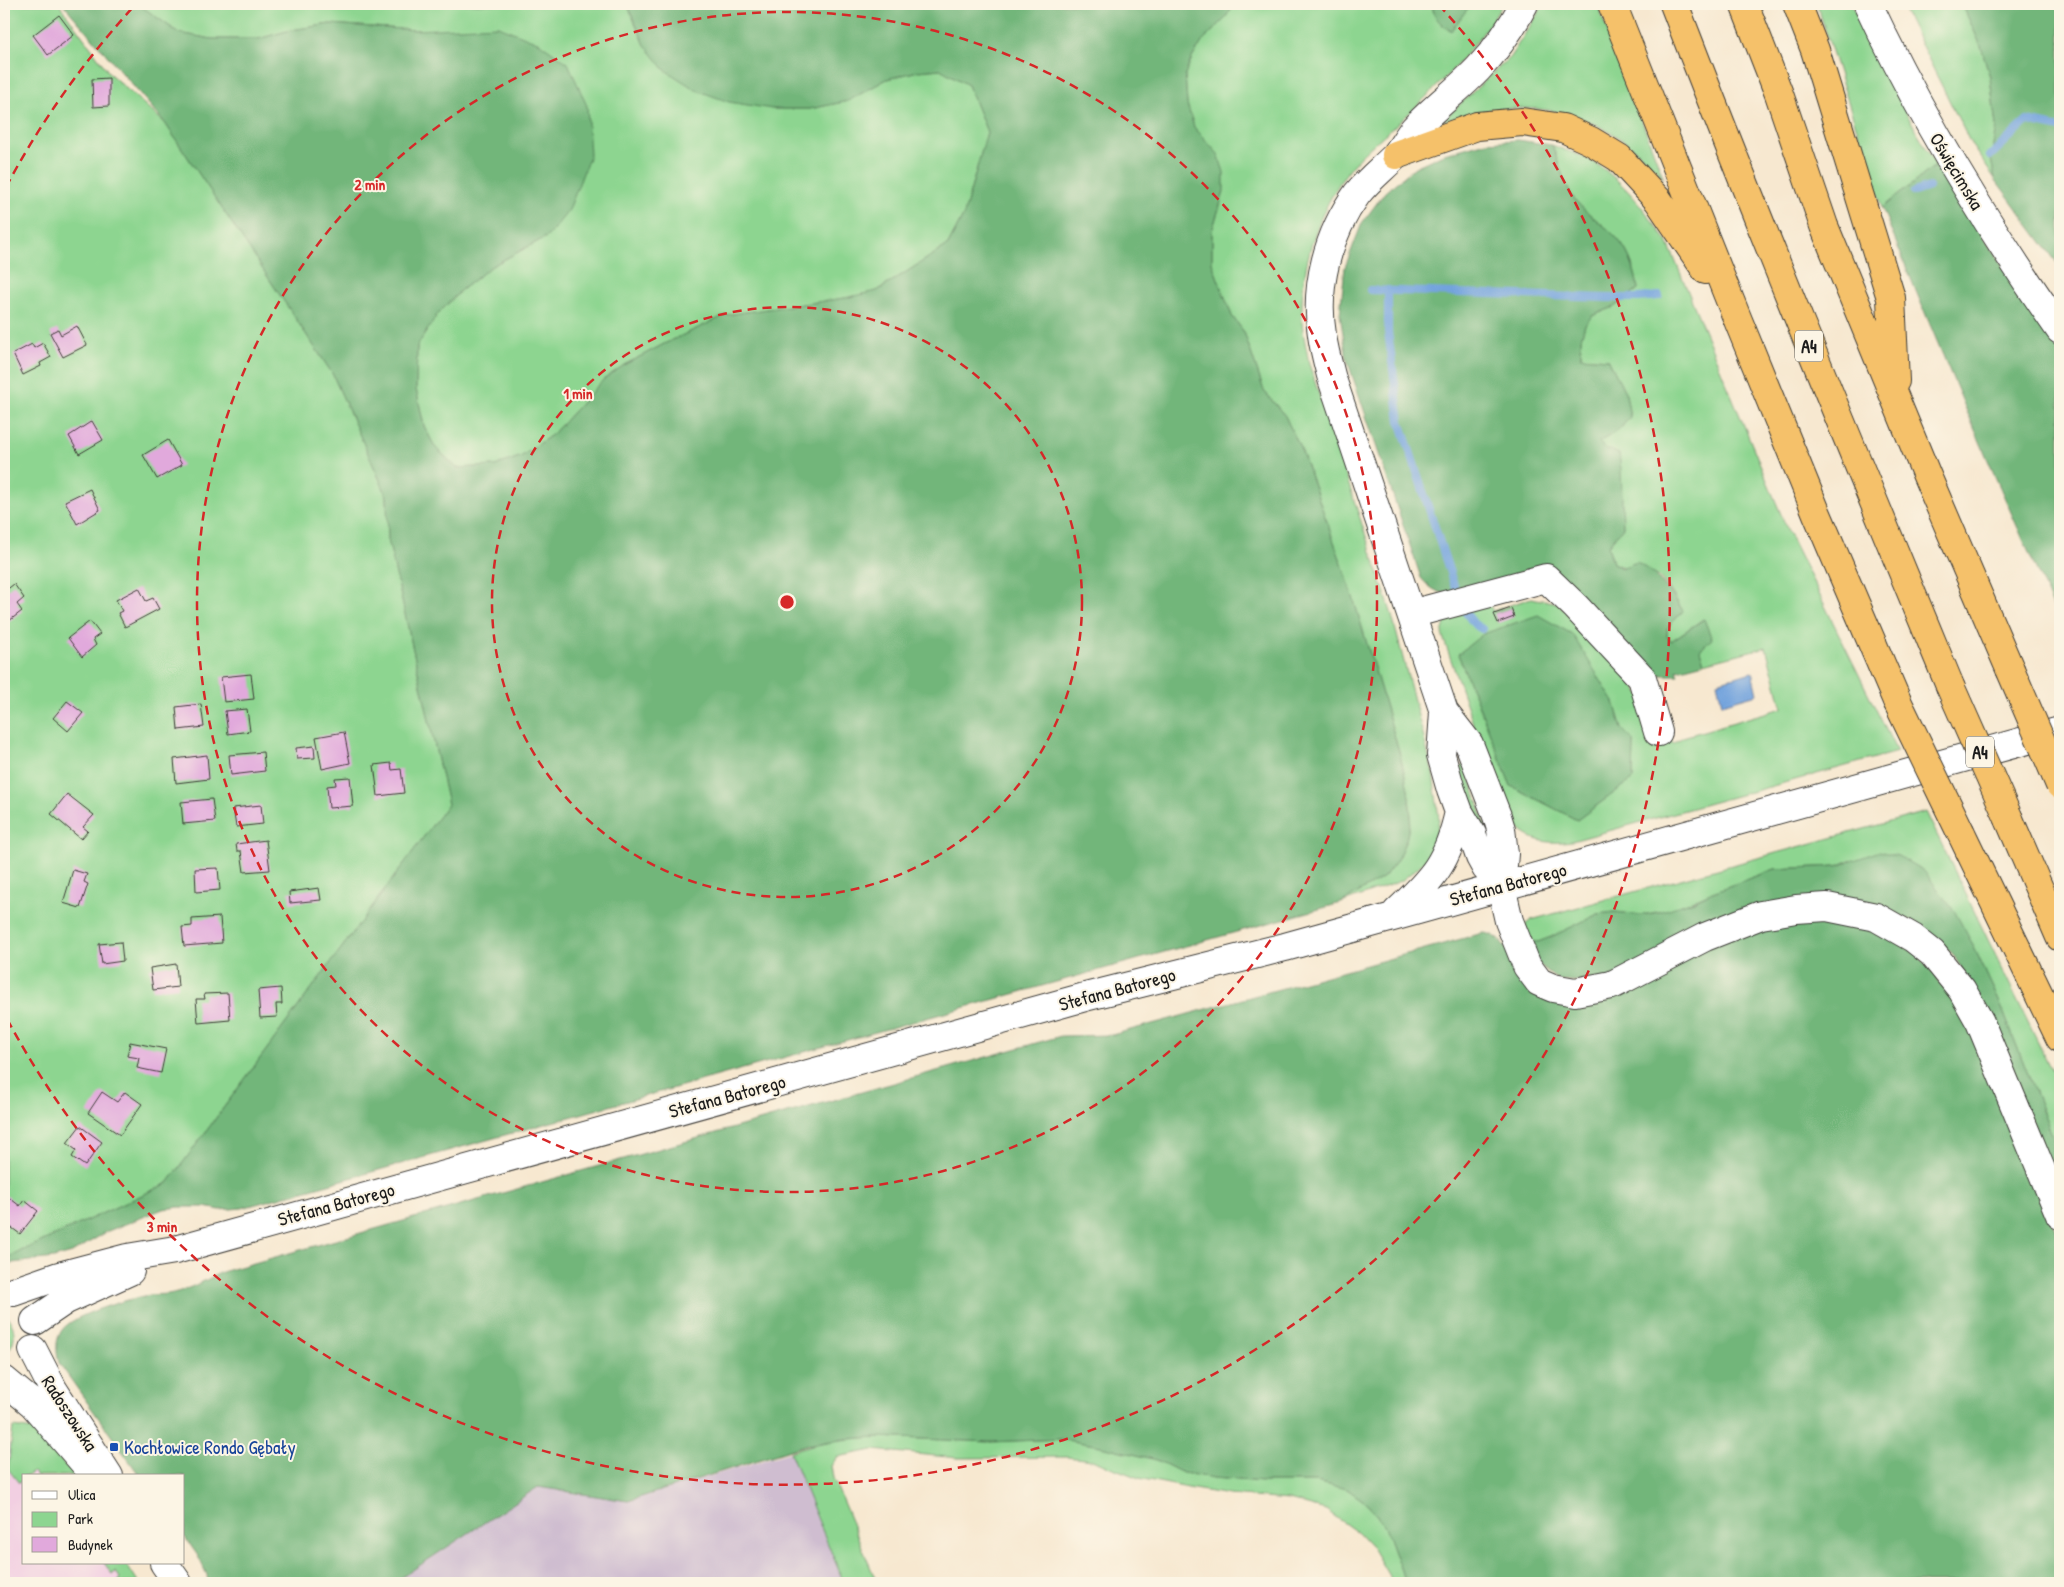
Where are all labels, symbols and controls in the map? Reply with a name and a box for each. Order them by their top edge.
street label: Oświęcimska [1924,128,1990,215]
text: 2 min [355,174,386,195]
road number: A4 [1795,331,1823,362]
text: 1 min [563,383,593,404]
centre of rings [778,593,796,611]
road number: A4 [1966,736,1994,768]
street label: Stefana Batorego [1447,856,1570,912]
street label: Stefana Batorego [1056,961,1179,1017]
street label: Stefana Batorego [666,1068,789,1124]
street label: Stefana Batorego [275,1176,398,1232]
text: 3 min [147,1216,177,1237]
street label: Radoszowska [36,1370,105,1456]
place label: Kochłowice Rondo Gębały [124,1434,296,1460]
marker: Kochłowice Rondo Gębały [108,1441,120,1453]
legend [22,1474,185,1564]
text: Ulica [68,1484,95,1505]
text: Park [68,1508,93,1529]
text: Budynek [68,1534,113,1555]

